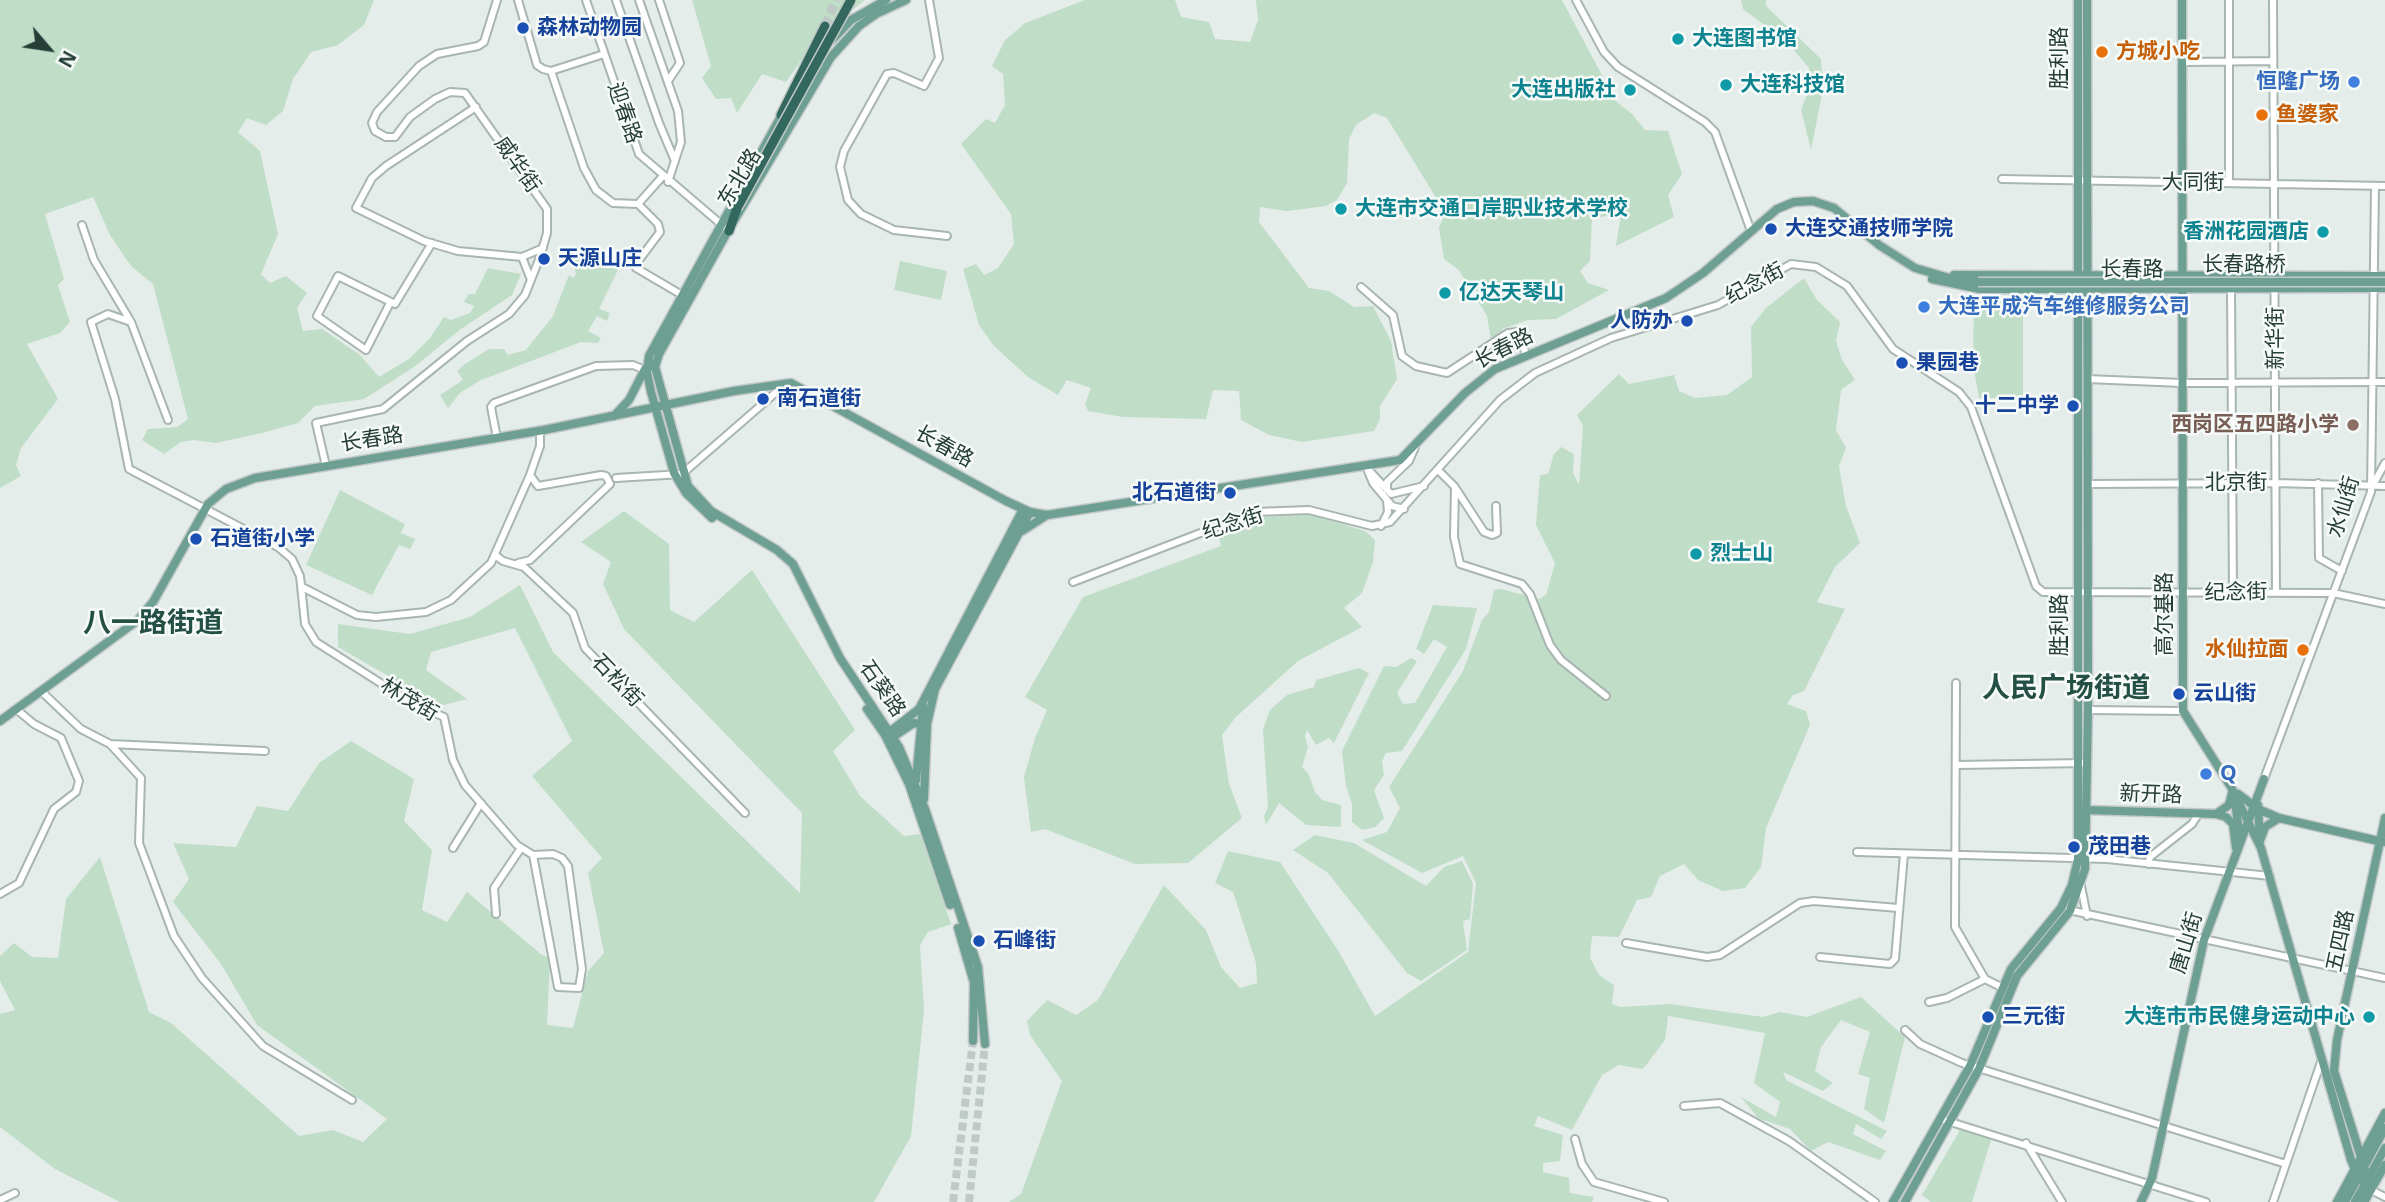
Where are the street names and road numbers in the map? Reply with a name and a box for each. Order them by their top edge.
street label: 胜利路 [2047,27,2073,89]
street label: 迎春路 [602,79,646,147]
street label: 威华街 [489,132,545,198]
street label: 东北路 [713,145,767,211]
street label: 大同街 [2162,170,2224,196]
street label: 长春路桥 [2202,252,2286,278]
street label: 长春路 [2101,257,2163,283]
street label: 纪念街 [1721,258,1789,310]
street label: 新华街 [2263,307,2289,369]
street label: 长春路 [1470,323,1538,375]
street label: 长春路 [910,421,978,473]
street label: 长春路 [339,423,405,457]
street label: 北京街 [2205,470,2267,496]
street label: 水仙街 [2323,473,2365,541]
street label: 纪念街 [1199,503,1267,545]
street label: 高尔基路 [2152,572,2178,656]
street label: 纪念街 [2204,580,2268,606]
street label: 胜利路 [2047,594,2073,656]
street label: 石松街 [586,650,648,712]
street label: 石葵路 [854,656,910,722]
street label: 林茂街 [376,673,442,727]
street label: 新开路 [2119,781,2183,809]
street label: 五四路 [2322,908,2360,974]
street label: 唐山街 [2166,909,2208,977]

